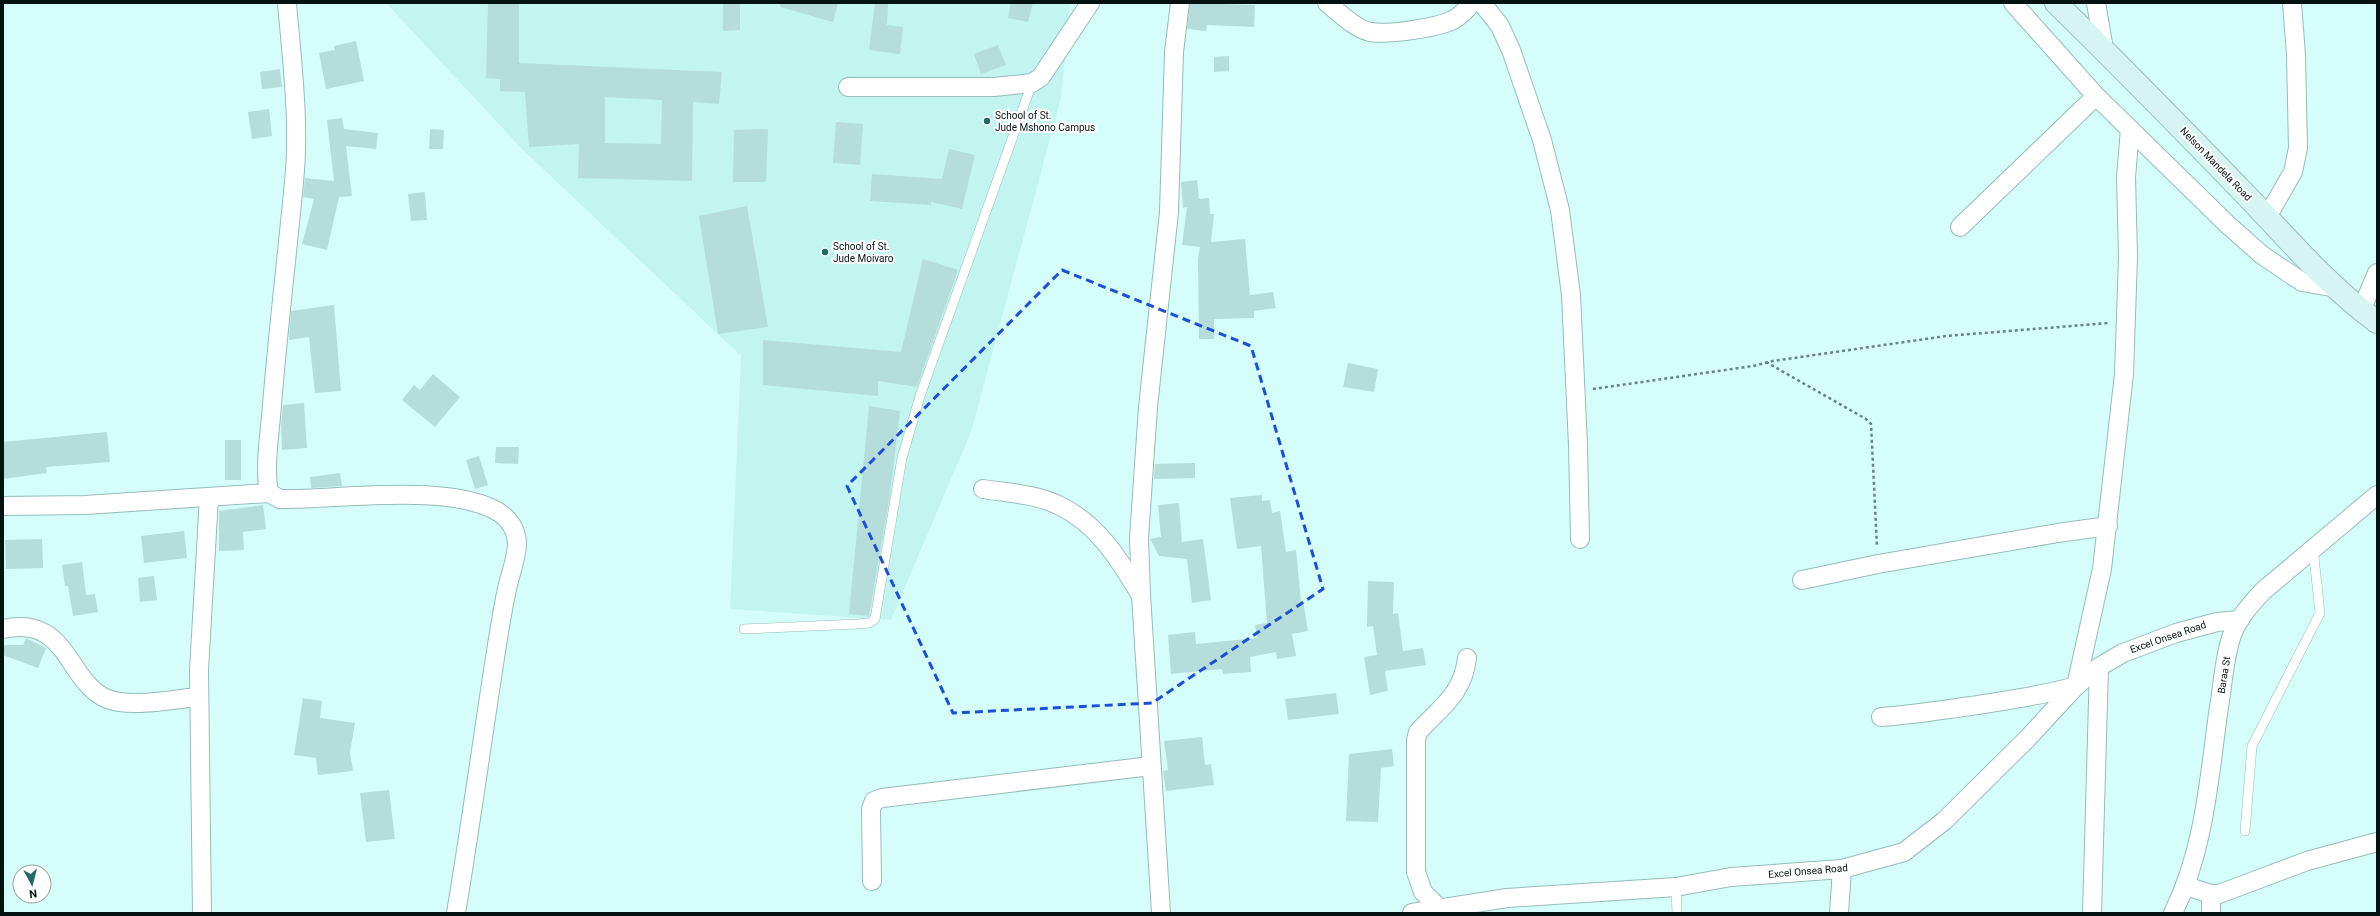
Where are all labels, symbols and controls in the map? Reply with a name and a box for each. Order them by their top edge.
place label: School of St. Jude Mshono Campus [995,110,1095,133]
marker: School of St. Jude Mshono Campus [982,116,992,126]
street label: Nelson Mandela Road [2178,125,2254,203]
place label: School of St. Jude Moivaro [833,241,894,264]
marker: School of St. Jude Moivaro [820,247,830,257]
street label: Excel Onsea Road [2129,619,2207,655]
street label: Baraa St [2216,656,2232,694]
street label: Excel Onsea Road [1768,862,1848,880]
north arrow [12,864,52,904]
text: N [28,887,38,900]

